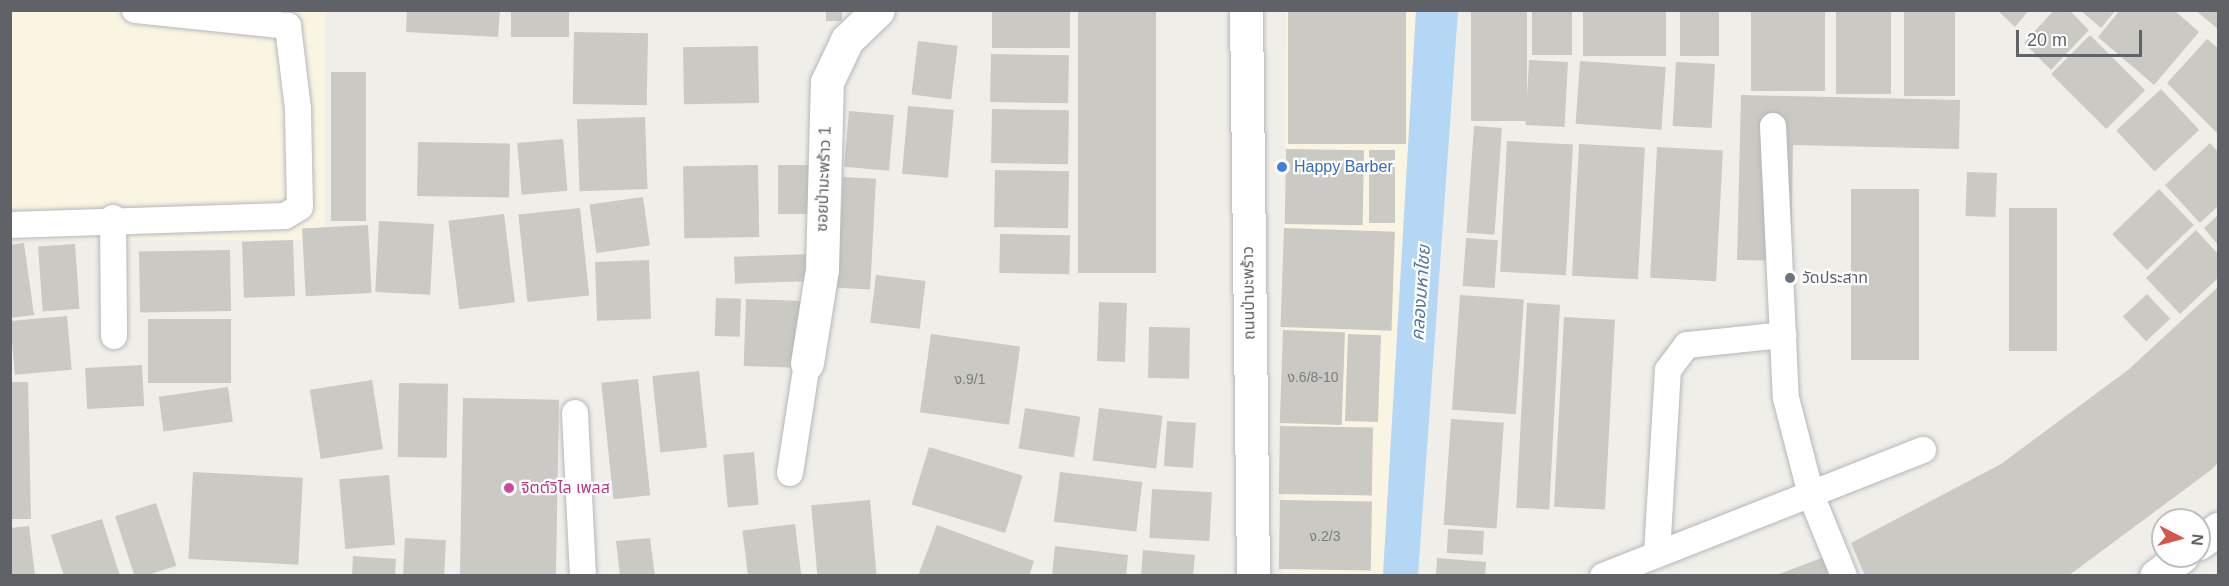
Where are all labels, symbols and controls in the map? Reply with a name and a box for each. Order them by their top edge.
scale bar [2019,18,2145,56]
text: 20 m [2027,30,2067,50]
street label: ซอยป่ามะพร้าว 1 [813,126,835,232]
place label: Happy Barber [1294,157,1393,177]
marker: Happy Barber [1275,160,1289,174]
water label: คลองมหาไชย [1407,244,1435,342]
street label: ถนนป่ามะพร้าว [1239,246,1259,340]
place label: วัดประสาท [1802,268,1868,288]
marker: วัดประสาท [1783,271,1797,285]
house number: ง.6/8-10 [1287,369,1339,385]
house number: ง.9/1 [955,371,985,387]
place label: จิตต์วิไล เพลส [521,478,610,498]
marker: จิตต์วิไล เพลส [502,481,516,495]
north arrow [2151,508,2211,568]
house number: ง.2/3 [1310,528,1340,544]
text: N [2188,533,2206,546]

